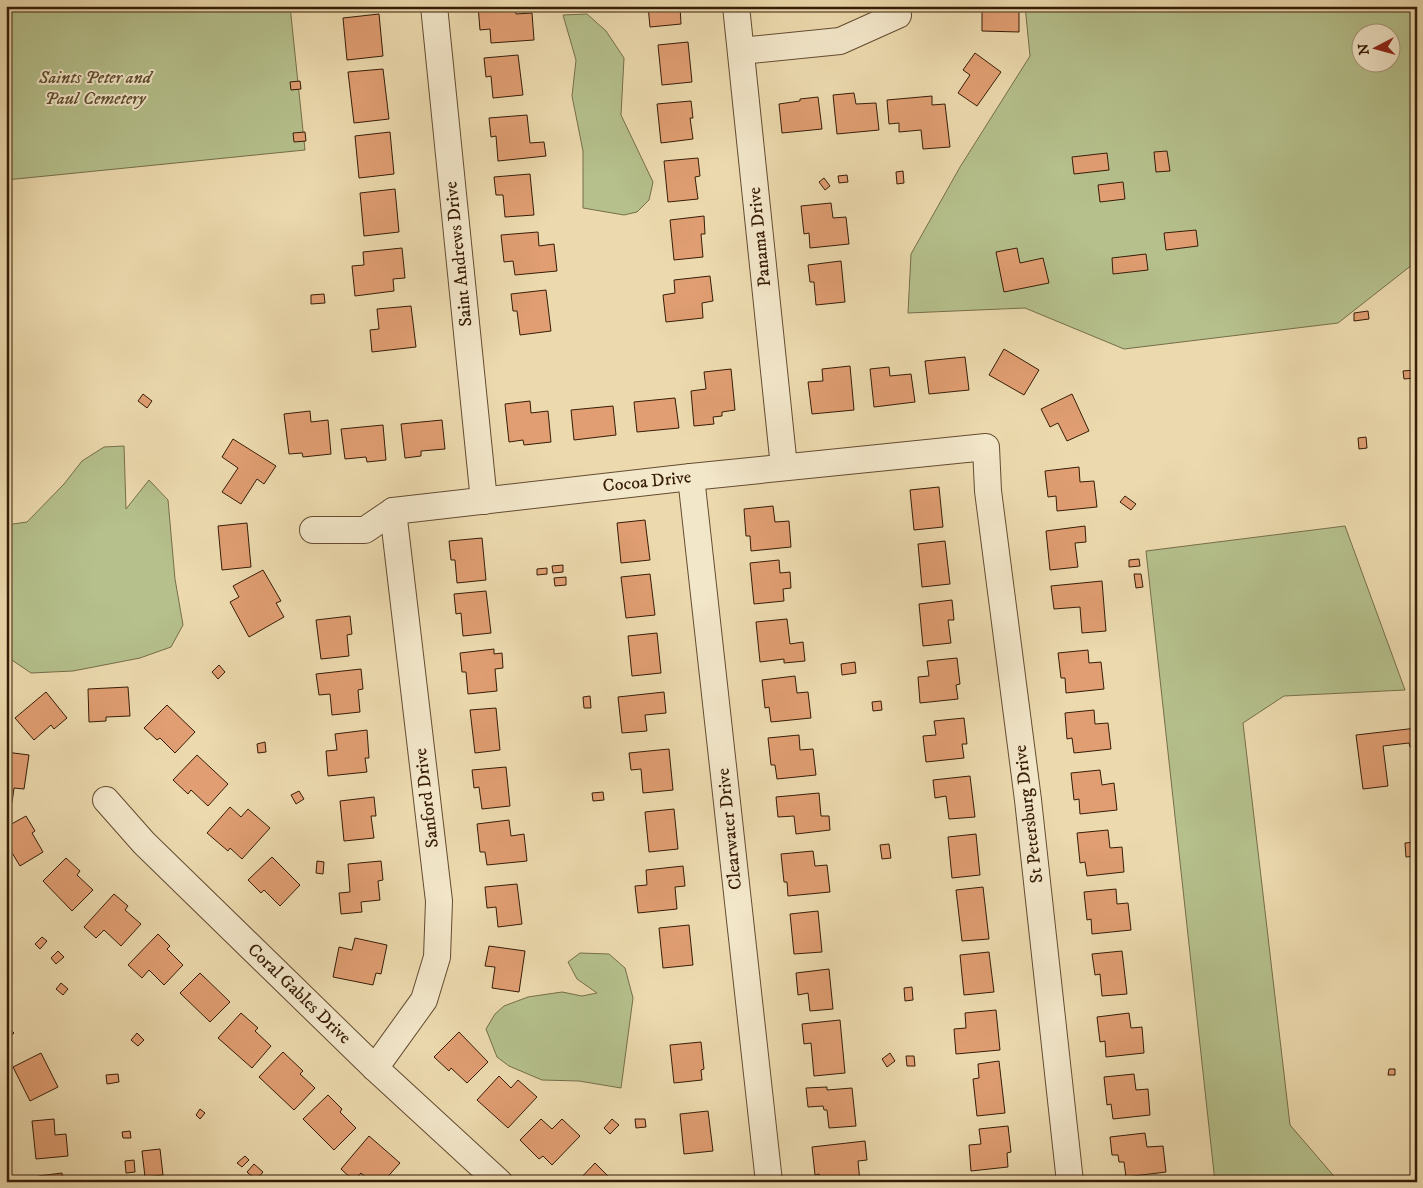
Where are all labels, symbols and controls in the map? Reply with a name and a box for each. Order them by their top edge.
north arrow [1350,22,1400,72]
text: N [1354,42,1374,56]
park label: Saints Peter and Paul Cemetery [38,67,154,110]
street label: Saint Andrews Drive [440,180,478,328]
street label: Panama Drive [744,186,776,288]
street label: Cocoa Drive [602,466,692,498]
street label: St Petersburg Drive [1010,744,1048,884]
street label: Sanford Drive [410,747,444,849]
street label: Clearwater Drive [713,767,747,891]
street label: Coral Gables Drive [243,939,355,1049]

